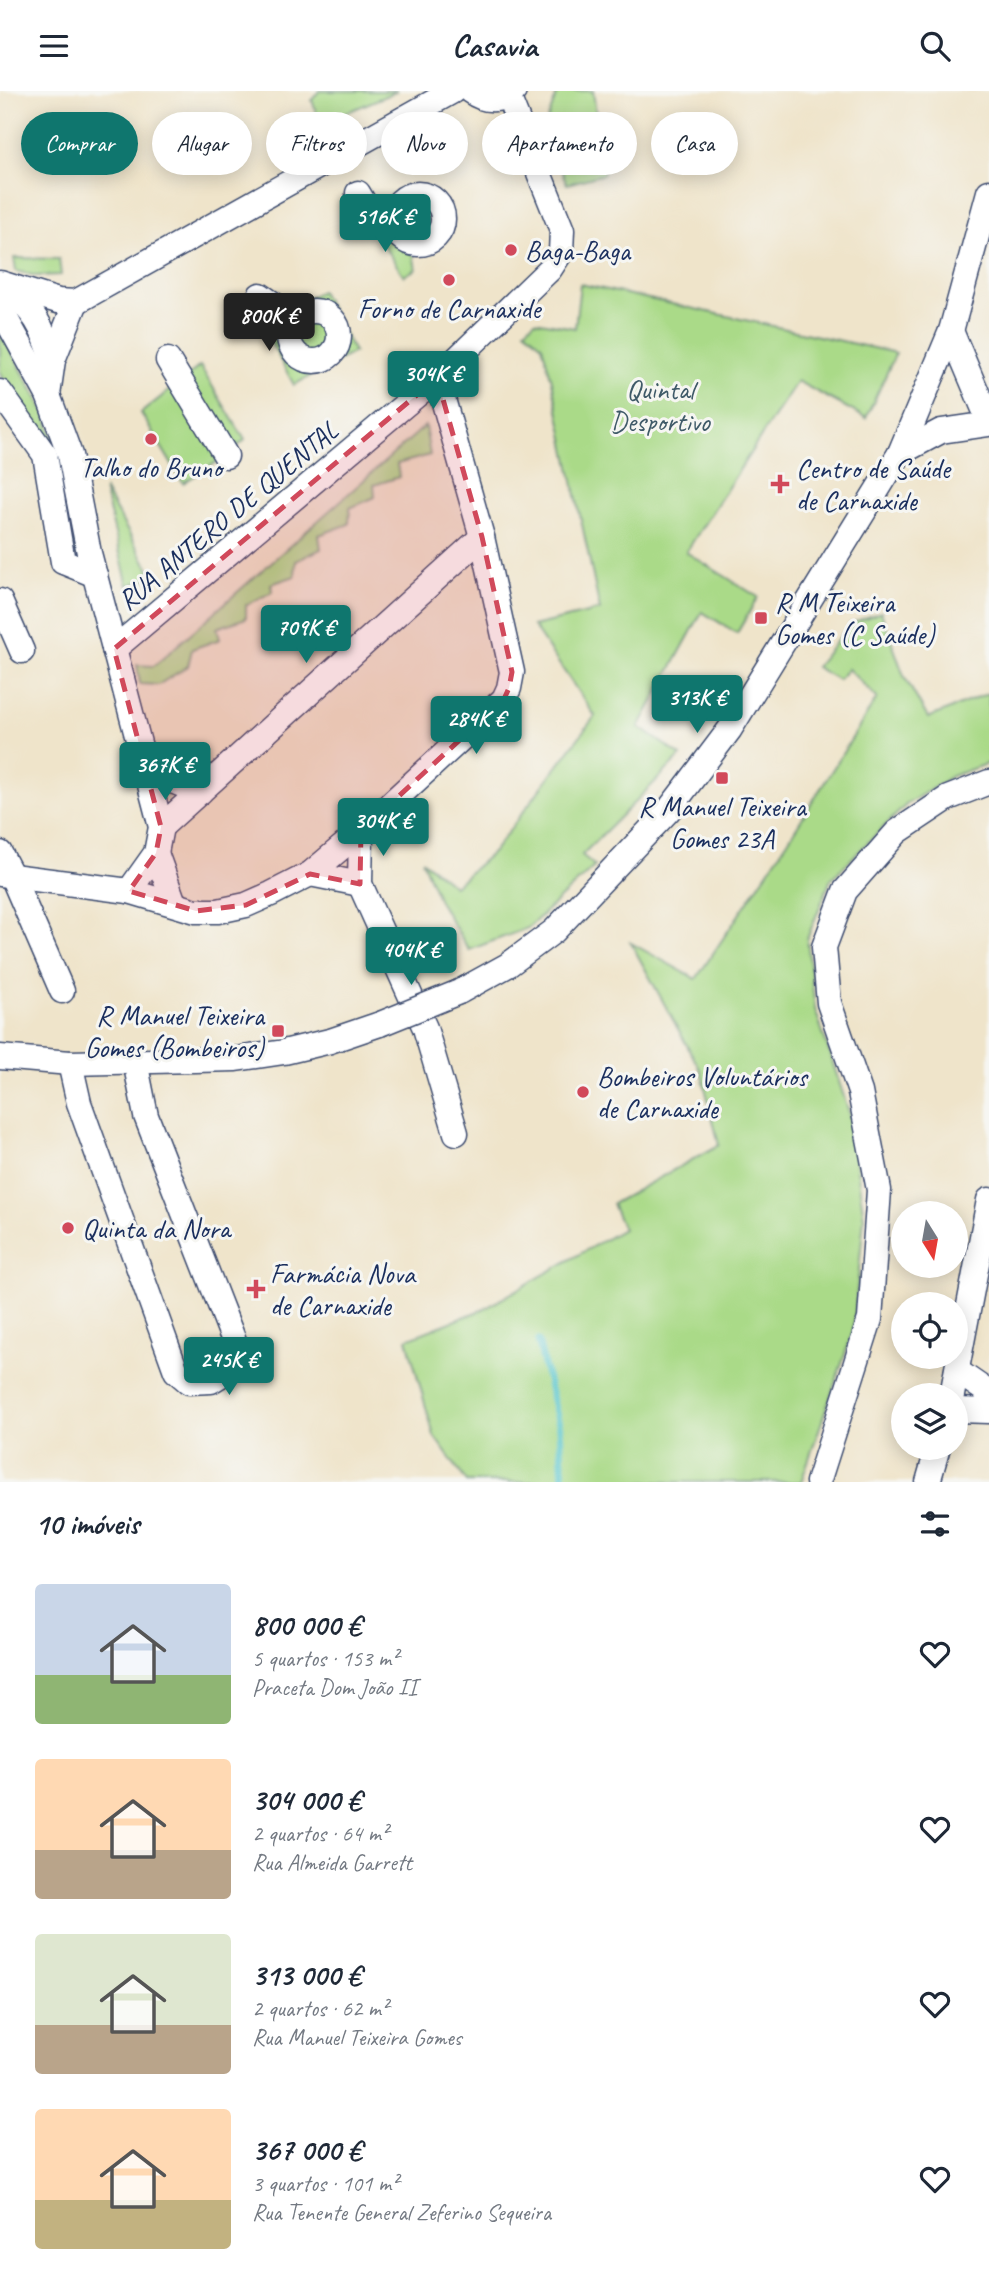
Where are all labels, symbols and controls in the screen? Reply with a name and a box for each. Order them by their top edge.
text: Casavia [452,25,537,66]
icon: menu [35,27,73,65]
icon: search [916,27,954,65]
chip: Comprar [21,112,138,175]
chip: Alugar [152,112,252,175]
chip: Filtros [266,112,367,175]
chip: Novo [381,112,468,175]
chip: Apartamento [482,112,637,175]
chip: Casa [651,112,738,175]
pin: 516K € [328,195,442,254]
text: 516K € [356,202,414,231]
place label: Baga-Baga [525,233,632,268]
marker: Baga-Baga [503,242,519,258]
marker: Forno de Carnaxide [441,272,457,288]
place label: Forno de Carnaxide [358,291,542,326]
pin: 800K € [212,293,326,353]
text: 800K € [240,301,298,330]
pin: 304K € [376,351,490,411]
text: 304K € [404,359,462,388]
park label: Quintal Desportivo [610,372,712,439]
street label: RUA ANTERO DE QUENTAL [110,412,345,618]
marker: Talho do Bruno [143,431,159,447]
place label: Talho do Bruno [80,450,225,485]
place label: Centro de Saúde de Carnaxide [796,451,952,518]
marker: Centro de Saúde de Carnaxide [770,474,790,494]
place label: R M Teixeira Gomes (C Saúde) [775,585,936,652]
pin: 709K € [249,605,363,665]
marker: R M Teixeira Gomes (C Saúde) [753,610,769,626]
text: 709K € [277,613,335,642]
pin: 313K € [640,675,754,735]
text: 313K € [668,683,726,712]
pin: 284K € [419,697,533,756]
text: 284K € [447,704,505,733]
pin: 367K € [108,743,222,802]
text: 367K € [135,750,195,779]
marker: R Manuel Teixeira Gomes 23A [714,770,730,786]
place label: R Manuel Teixeira Gomes 23A [638,789,808,856]
pin: 304K € [326,799,440,858]
text: 304K € [354,806,412,835]
pin: 404K € [354,927,468,987]
text: 404K € [382,935,440,964]
place label: R Manuel Teixeira Gomes (Bombeiros) [85,998,266,1065]
marker: R Manuel Teixeira Gomes (Bombeiros) [270,1023,286,1039]
place label: Bombeiros Voluntários de Carnaxide [597,1059,809,1126]
marker: Bombeiros Voluntários de Carnaxide [575,1084,591,1100]
north arrow [891,1201,968,1277]
map controls [891,1201,968,1460]
place label: Quinta da Nora [82,1211,233,1246]
marker: Quinta da Nora [60,1220,76,1236]
place label: Farmácia Nova de Carnaxide [270,1256,417,1323]
marker: Farmácia Nova de Carnaxide [248,1281,264,1297]
button: locate [891,1292,968,1369]
pin: 245K € [172,1337,286,1397]
text: 245K € [200,1345,258,1374]
button: layers [891,1383,968,1460]
text: 10 imóveis [35,1505,139,1543]
icon: filters [916,1505,954,1543]
text: 800 000 € [252,1606,361,1644]
icon: home [91,1612,175,1696]
icon: heart [916,1635,954,1673]
text: 5 quartos · 153 m² [252,1644,398,1673]
text: Praceta Dom João II [252,1673,417,1702]
text: 304 000 € [252,1781,361,1819]
icon: home [91,1787,175,1871]
icon: heart [916,1810,954,1848]
text: 2 quartos · 64 m² [252,1819,388,1848]
text: Rua Almeida Garrett [252,1848,412,1877]
text: 313 000 € [252,1956,361,1994]
icon: home [91,1962,175,2046]
icon: heart [916,1985,954,2023]
text: 2 quartos · 62 m² [252,1994,388,2023]
text: Rua Manuel Teixeira Gomes [252,2023,462,2052]
text: 367 000 € [252,2131,362,2169]
icon: home [91,2137,175,2221]
icon: heart [916,2160,954,2198]
text: 3 quartos · 101 m² [252,2169,398,2198]
text: Rua Tenente General Zeferino Sequeira [252,2198,551,2227]

